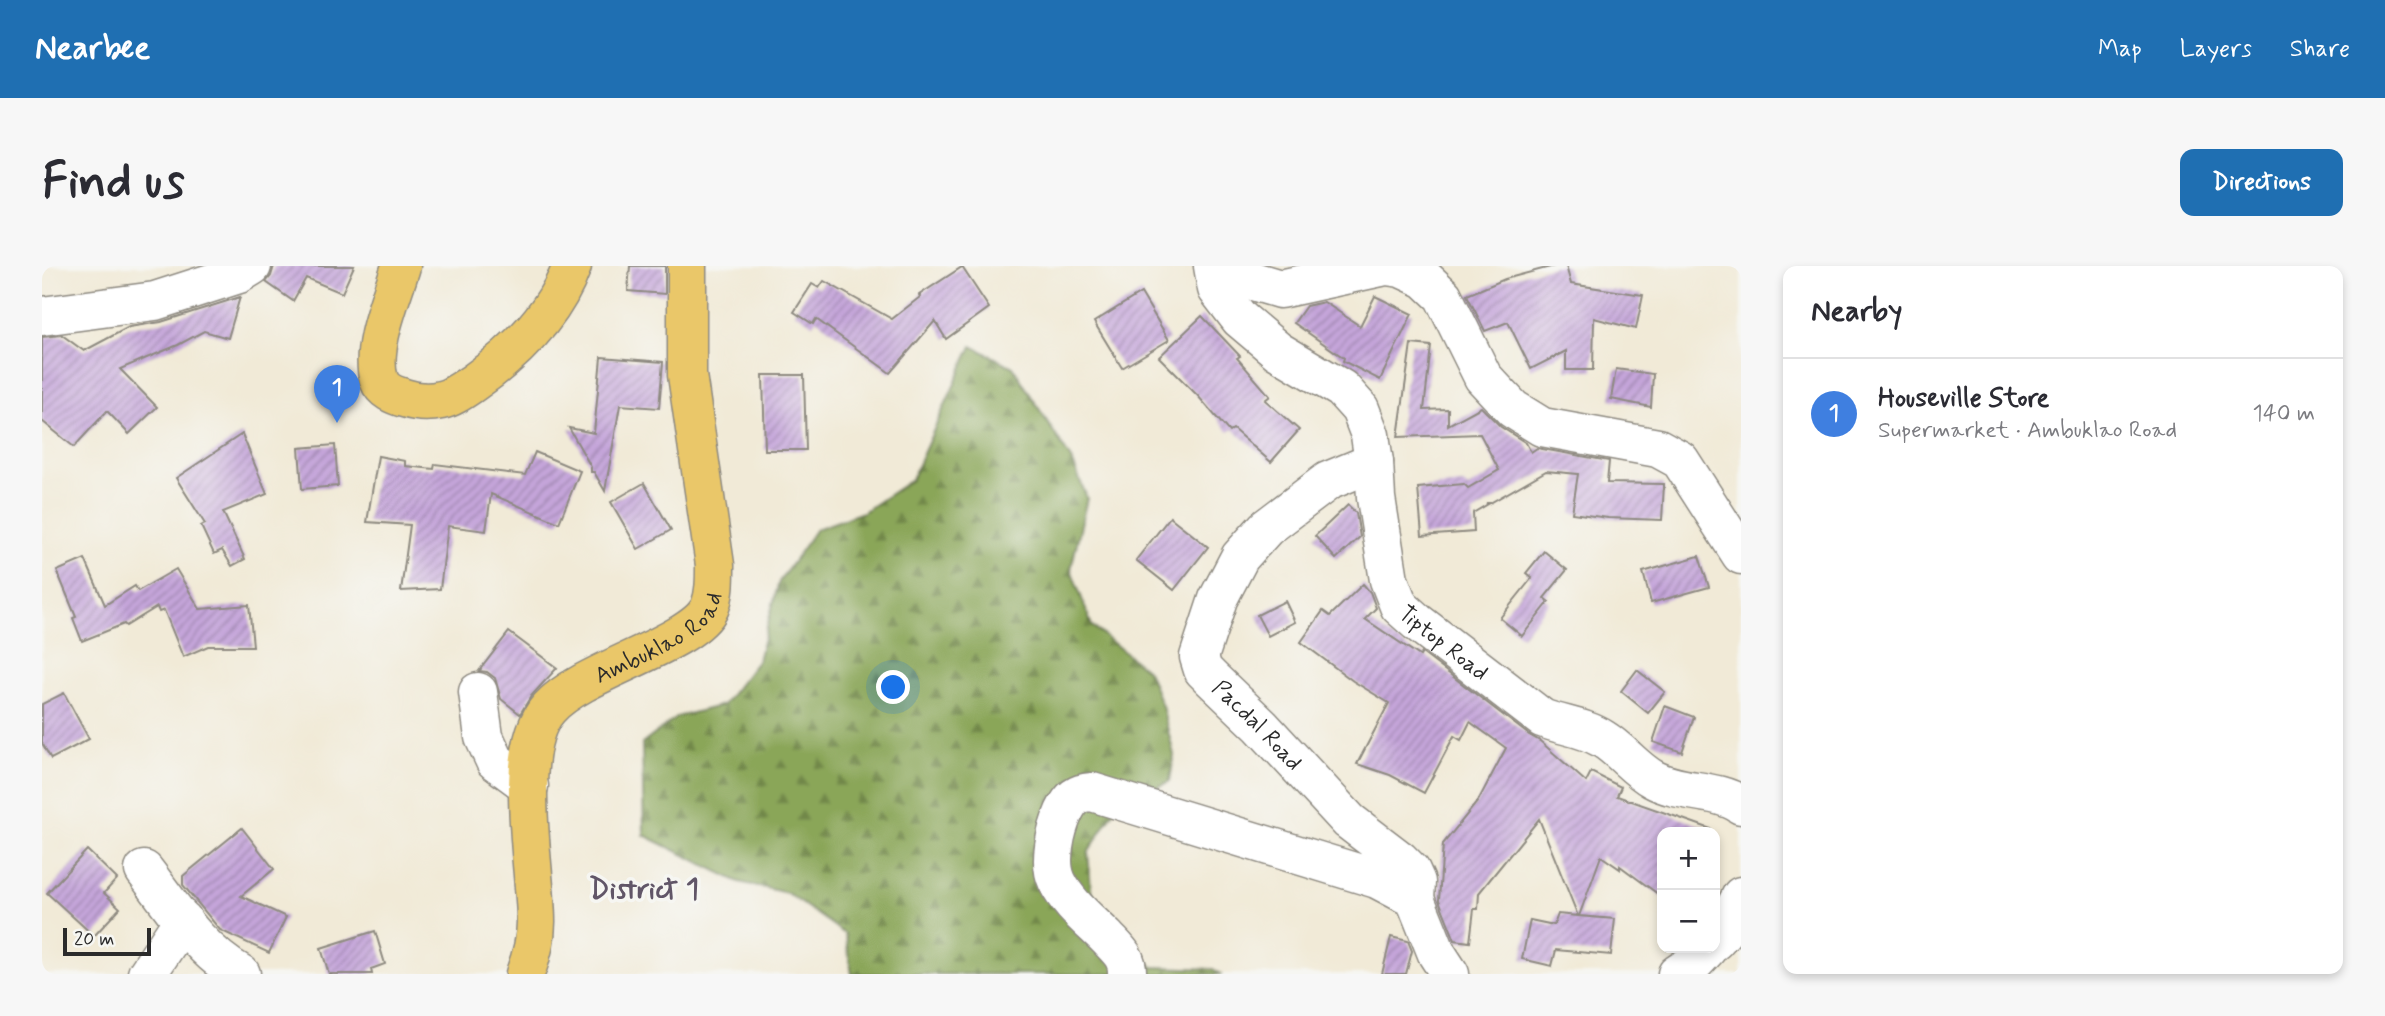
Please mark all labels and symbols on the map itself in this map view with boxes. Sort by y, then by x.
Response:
pin: 1 [314,365,360,423]
street label: Ambuklao Road [590,590,730,692]
street label: Tiptop Road [1391,599,1494,688]
your location [876,670,910,704]
street label: Pacdal Road [1205,674,1308,778]
district label: District 1 [589,870,699,909]
scale bar [63,925,150,957]

